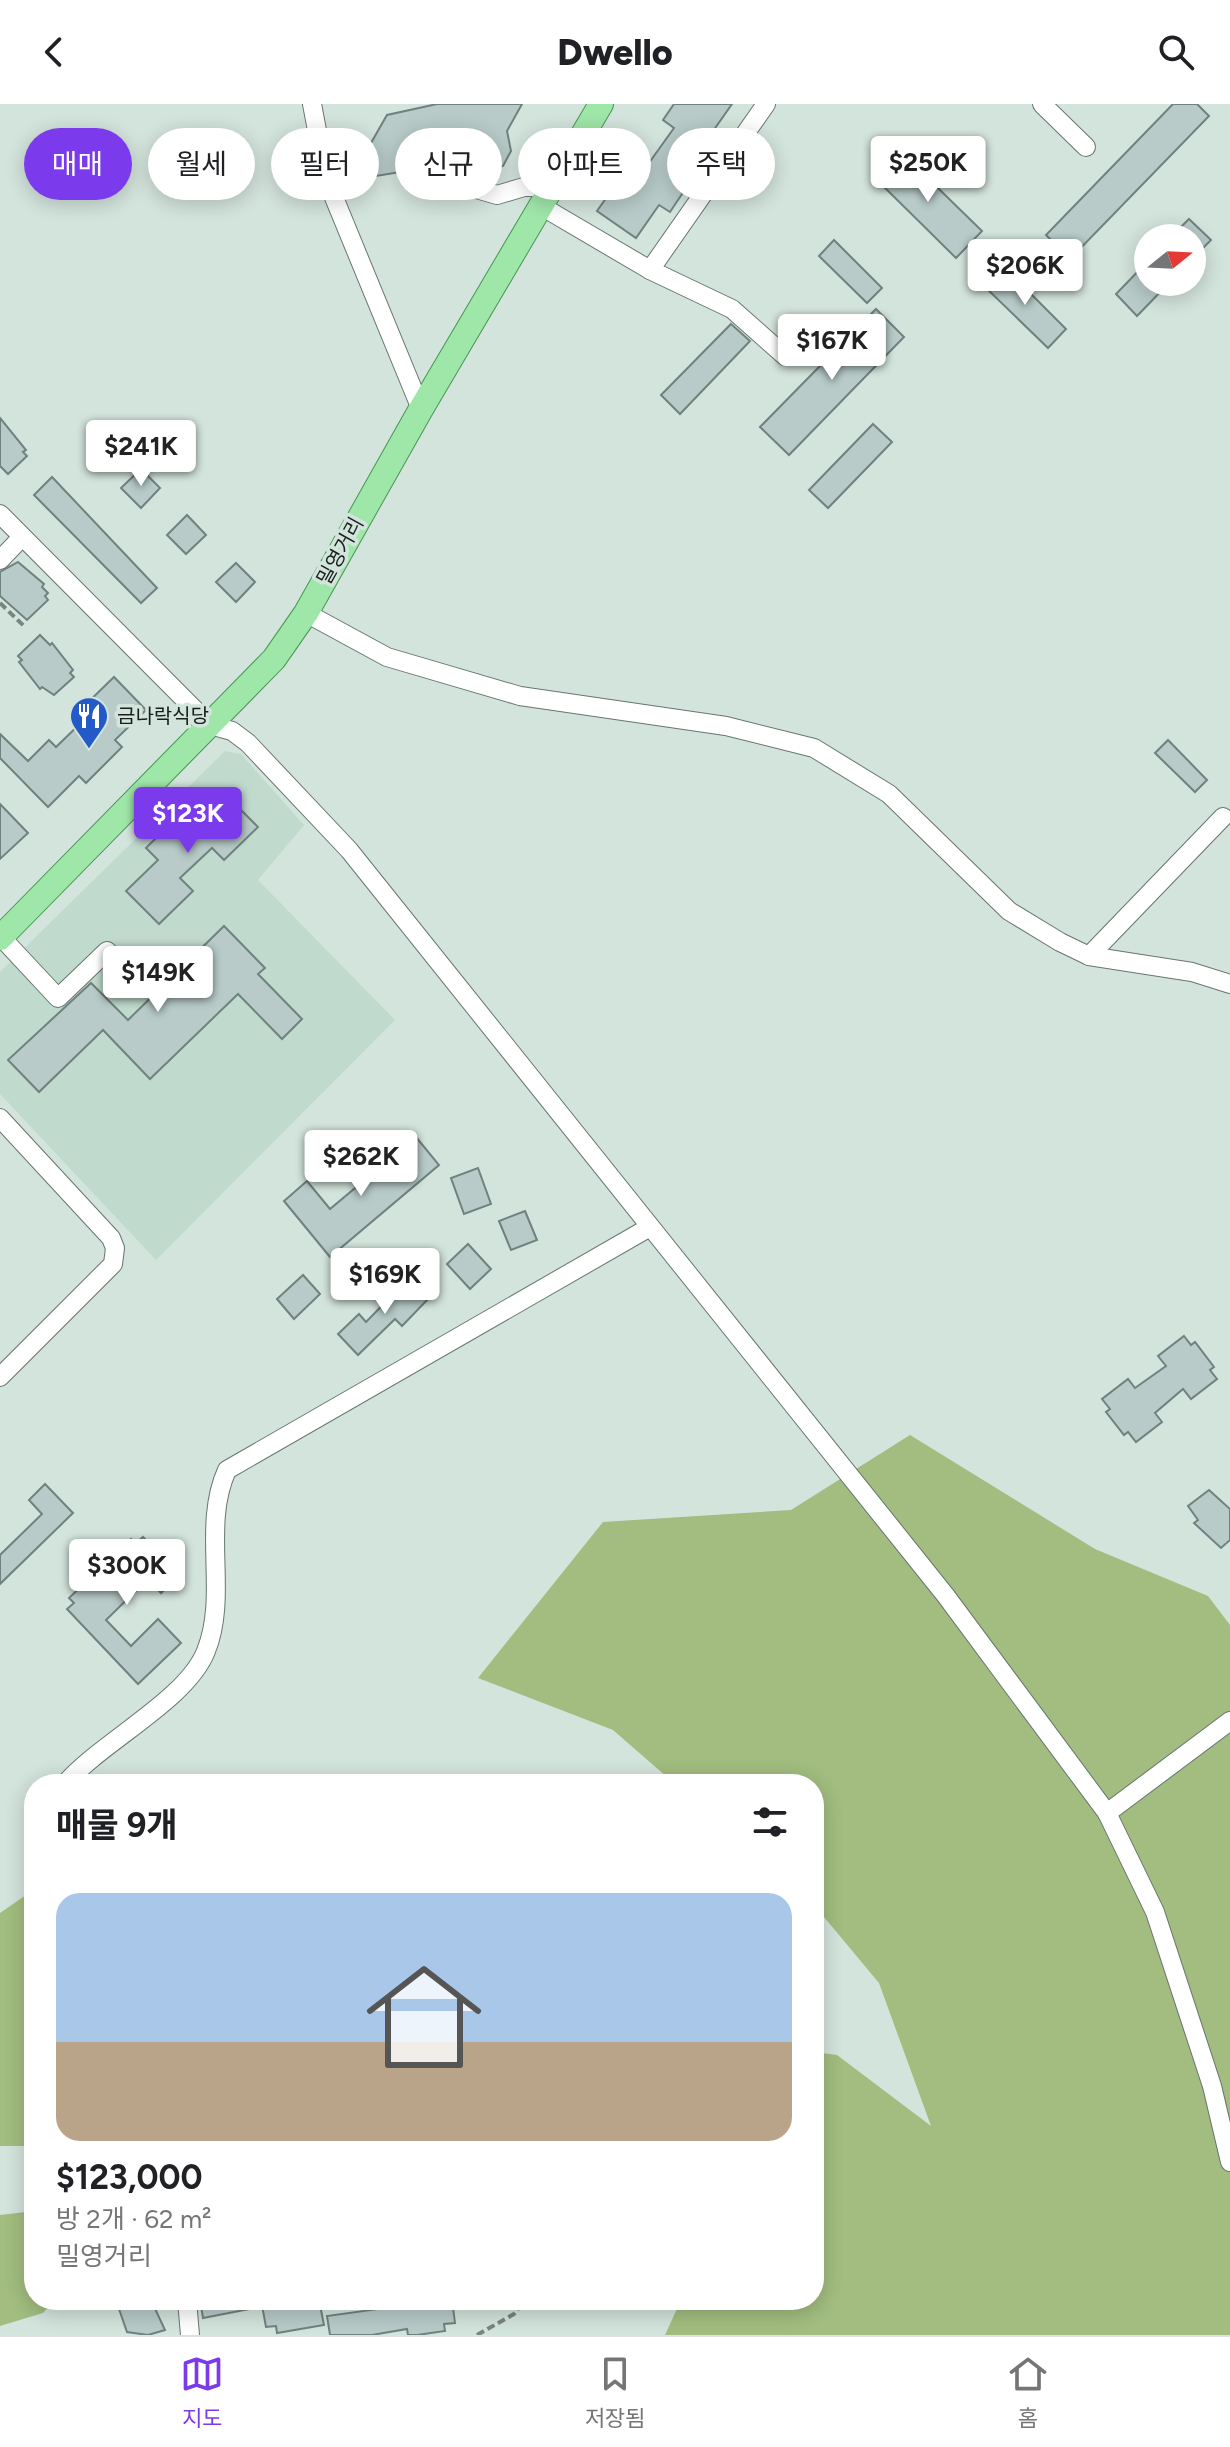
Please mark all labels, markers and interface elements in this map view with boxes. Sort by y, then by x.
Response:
icon: back [32,30,76,74]
icon: search [1154,30,1198,74]
text: Dwello [557,31,673,74]
chip: 매매 [24,128,132,200]
chip: 월세 [148,128,255,200]
chip: 필터 [271,128,379,200]
chip: 신규 [395,128,502,200]
chip: 아파트 [518,128,651,200]
chip: 주택 [667,128,775,200]
pin: $250K [872,136,984,204]
text: $250K [889,146,967,178]
north arrow [1134,224,1206,296]
map controls [1134,224,1206,296]
pin: $206K [969,239,1081,307]
text: $206K [986,249,1064,281]
pin: $167K [776,314,888,382]
text: $167K [796,324,868,356]
pin: $241K [85,420,197,488]
text: $241K [104,430,178,462]
street label: 밀영거리 [312,513,368,589]
restaurant icon: 금나락식당 [68,695,110,750]
place label: 금나락식당 [117,704,209,728]
pin: $123K [132,787,244,855]
text: $123K [152,797,224,829]
pin: $149K [102,946,214,1014]
text: $149K [121,956,195,988]
pin: $262K [305,1130,417,1198]
text: $262K [323,1140,399,1172]
pin: $169K [329,1248,441,1316]
text: $169K [349,1258,421,1290]
pin: $300K [71,1539,183,1607]
text: $300K [87,1549,167,1581]
icon: filters [748,1800,792,1844]
text: 매물 9개 [56,1805,178,1846]
icon: home [352,1945,496,2089]
text: $123,000 [56,2157,203,2198]
text: 방 2개 · 62 m² [56,2203,211,2235]
text: 밀영거리 [56,2240,152,2272]
tab: 지도 [180,2352,224,2432]
tab: 저장됨 [585,2352,645,2432]
tab: 홈 [1006,2352,1050,2432]

